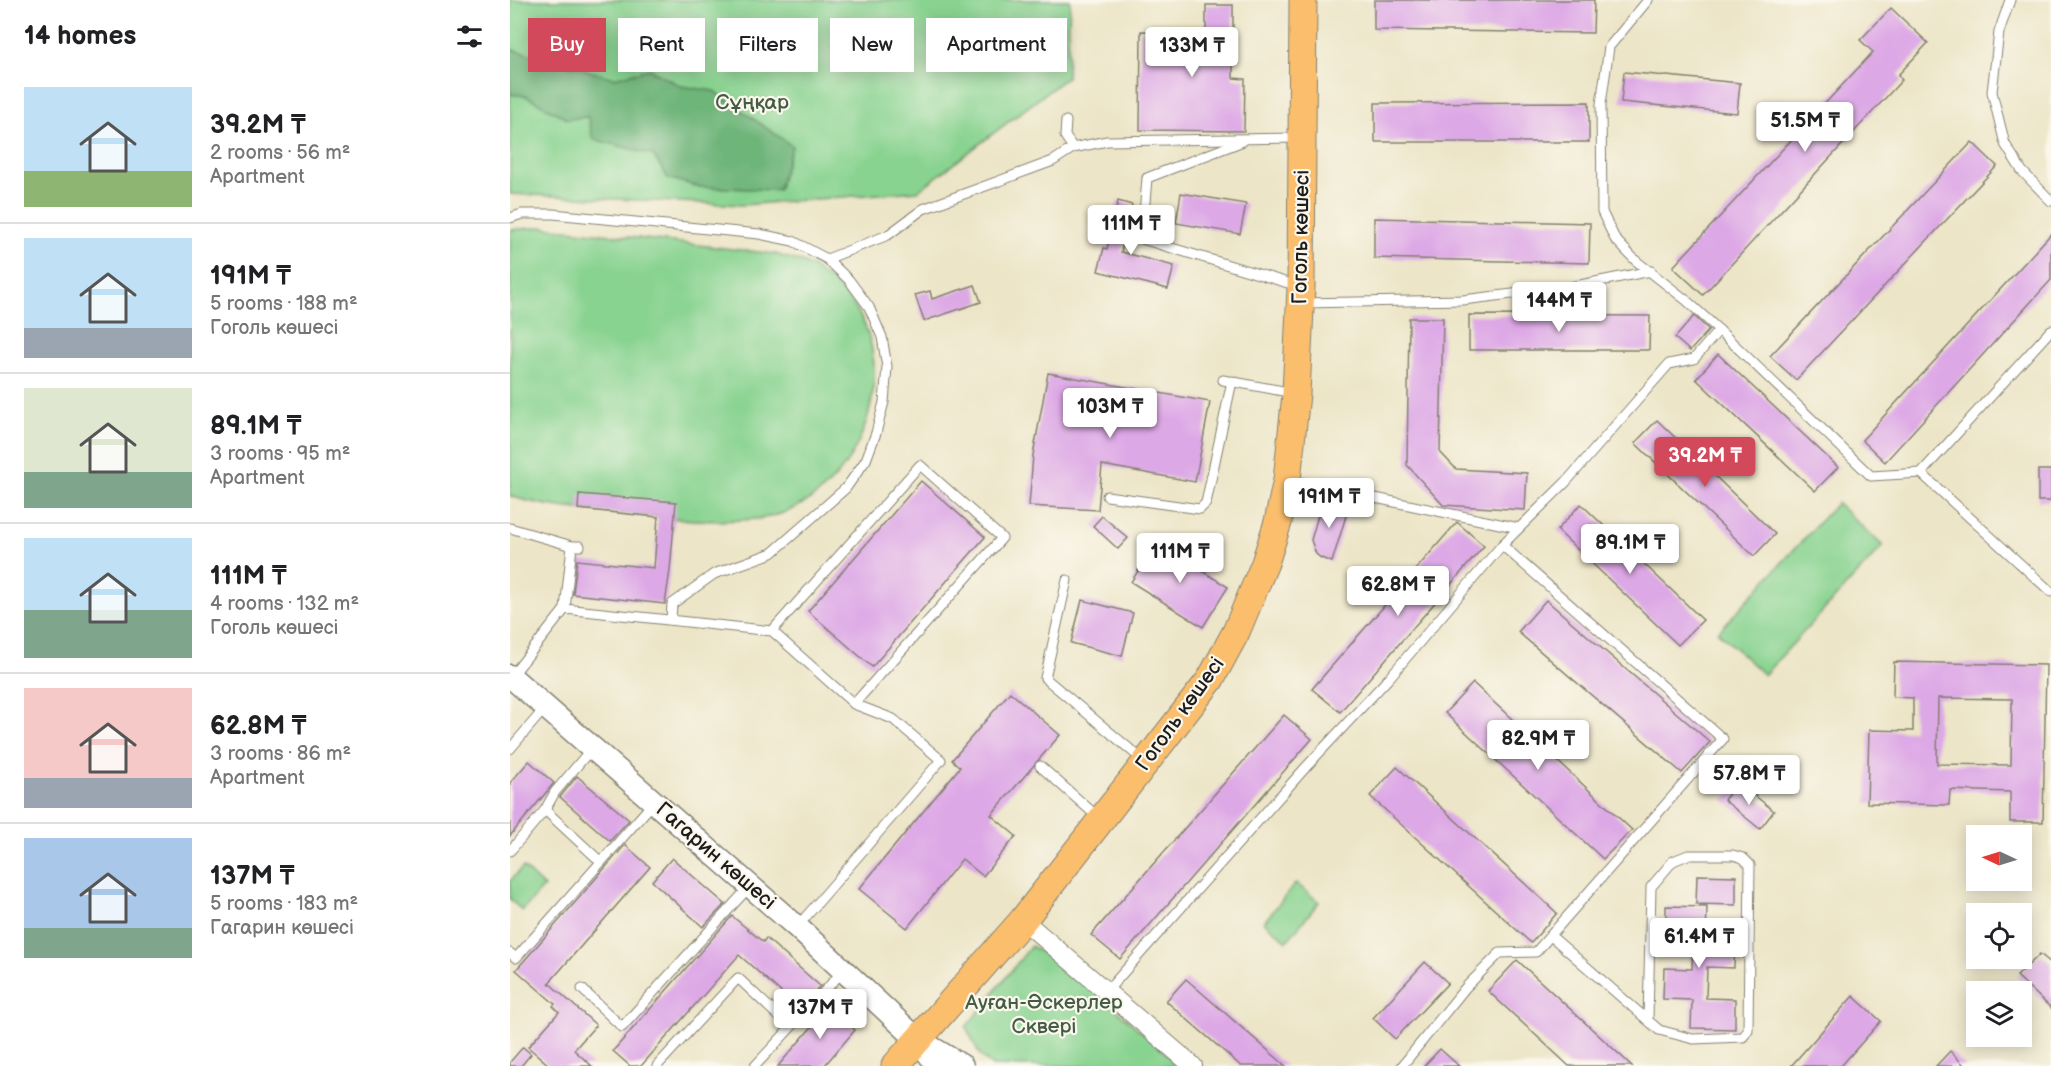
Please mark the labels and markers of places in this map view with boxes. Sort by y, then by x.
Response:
pin: 133M ₸ [1143,27,1241,78]
pin: 51.5M ₸ [1750,102,1860,153]
pin: 111M ₸ [1082,205,1180,256]
pin: 144M ₸ [1510,282,1608,333]
pin: 103M ₸ [1061,388,1159,439]
pin: 39.2M ₸ [1650,437,1760,488]
pin: 191M ₸ [1280,478,1378,529]
pin: 89.1M ₸ [1575,524,1685,575]
pin: 111M ₸ [1131,533,1229,584]
pin: 62.8M ₸ [1343,566,1453,617]
pin: 82.9M ₸ [1483,720,1593,771]
pin: 57.8M ₸ [1694,755,1804,806]
pin: 61.4M ₸ [1644,918,1754,969]
pin: 137M ₸ [771,989,869,1040]

